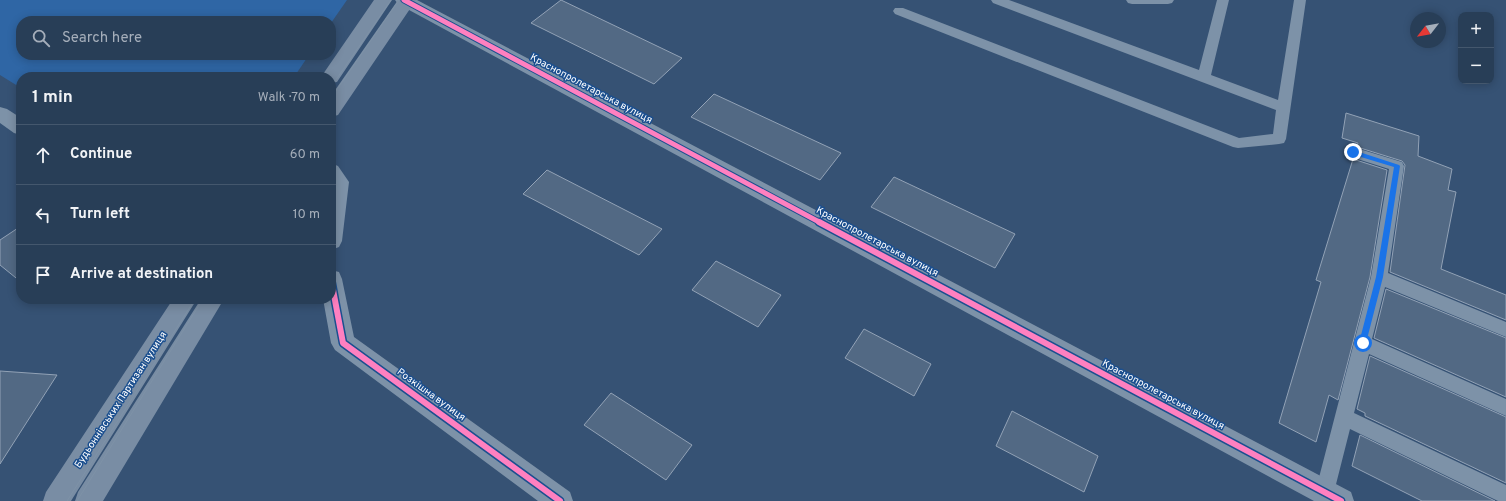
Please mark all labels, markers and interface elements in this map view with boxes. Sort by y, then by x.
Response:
north arrow [1410,12,1446,48]
map controls [1458,12,1494,84]
button: + [1458,12,1494,48]
search box [16,16,336,60]
icon: search [30,27,52,49]
text: Search here [62,29,142,48]
button: − [1458,48,1494,84]
street label: Краснопролетарська вулиця [528,51,654,127]
text: 1 min [32,87,73,109]
text: Walk · 70 m [258,90,320,106]
route end [1344,143,1362,161]
icon: ahead [32,144,54,166]
text: Continue [70,145,132,164]
text: 60 m [290,147,320,163]
icon: left [32,204,54,226]
street label: Краснопролетарська вулиця [814,204,940,280]
text: Turn left [70,205,130,224]
text: 10 m [293,207,320,223]
icon: arrive [32,264,54,286]
text: Arrive at destination [70,265,213,284]
street label: Будьоннівських Партизан вулиця [72,329,170,471]
route start [1354,334,1372,352]
street label: Краснопролетарська вулиця [1100,357,1226,433]
street label: Розкішна вулиця [394,366,468,424]

